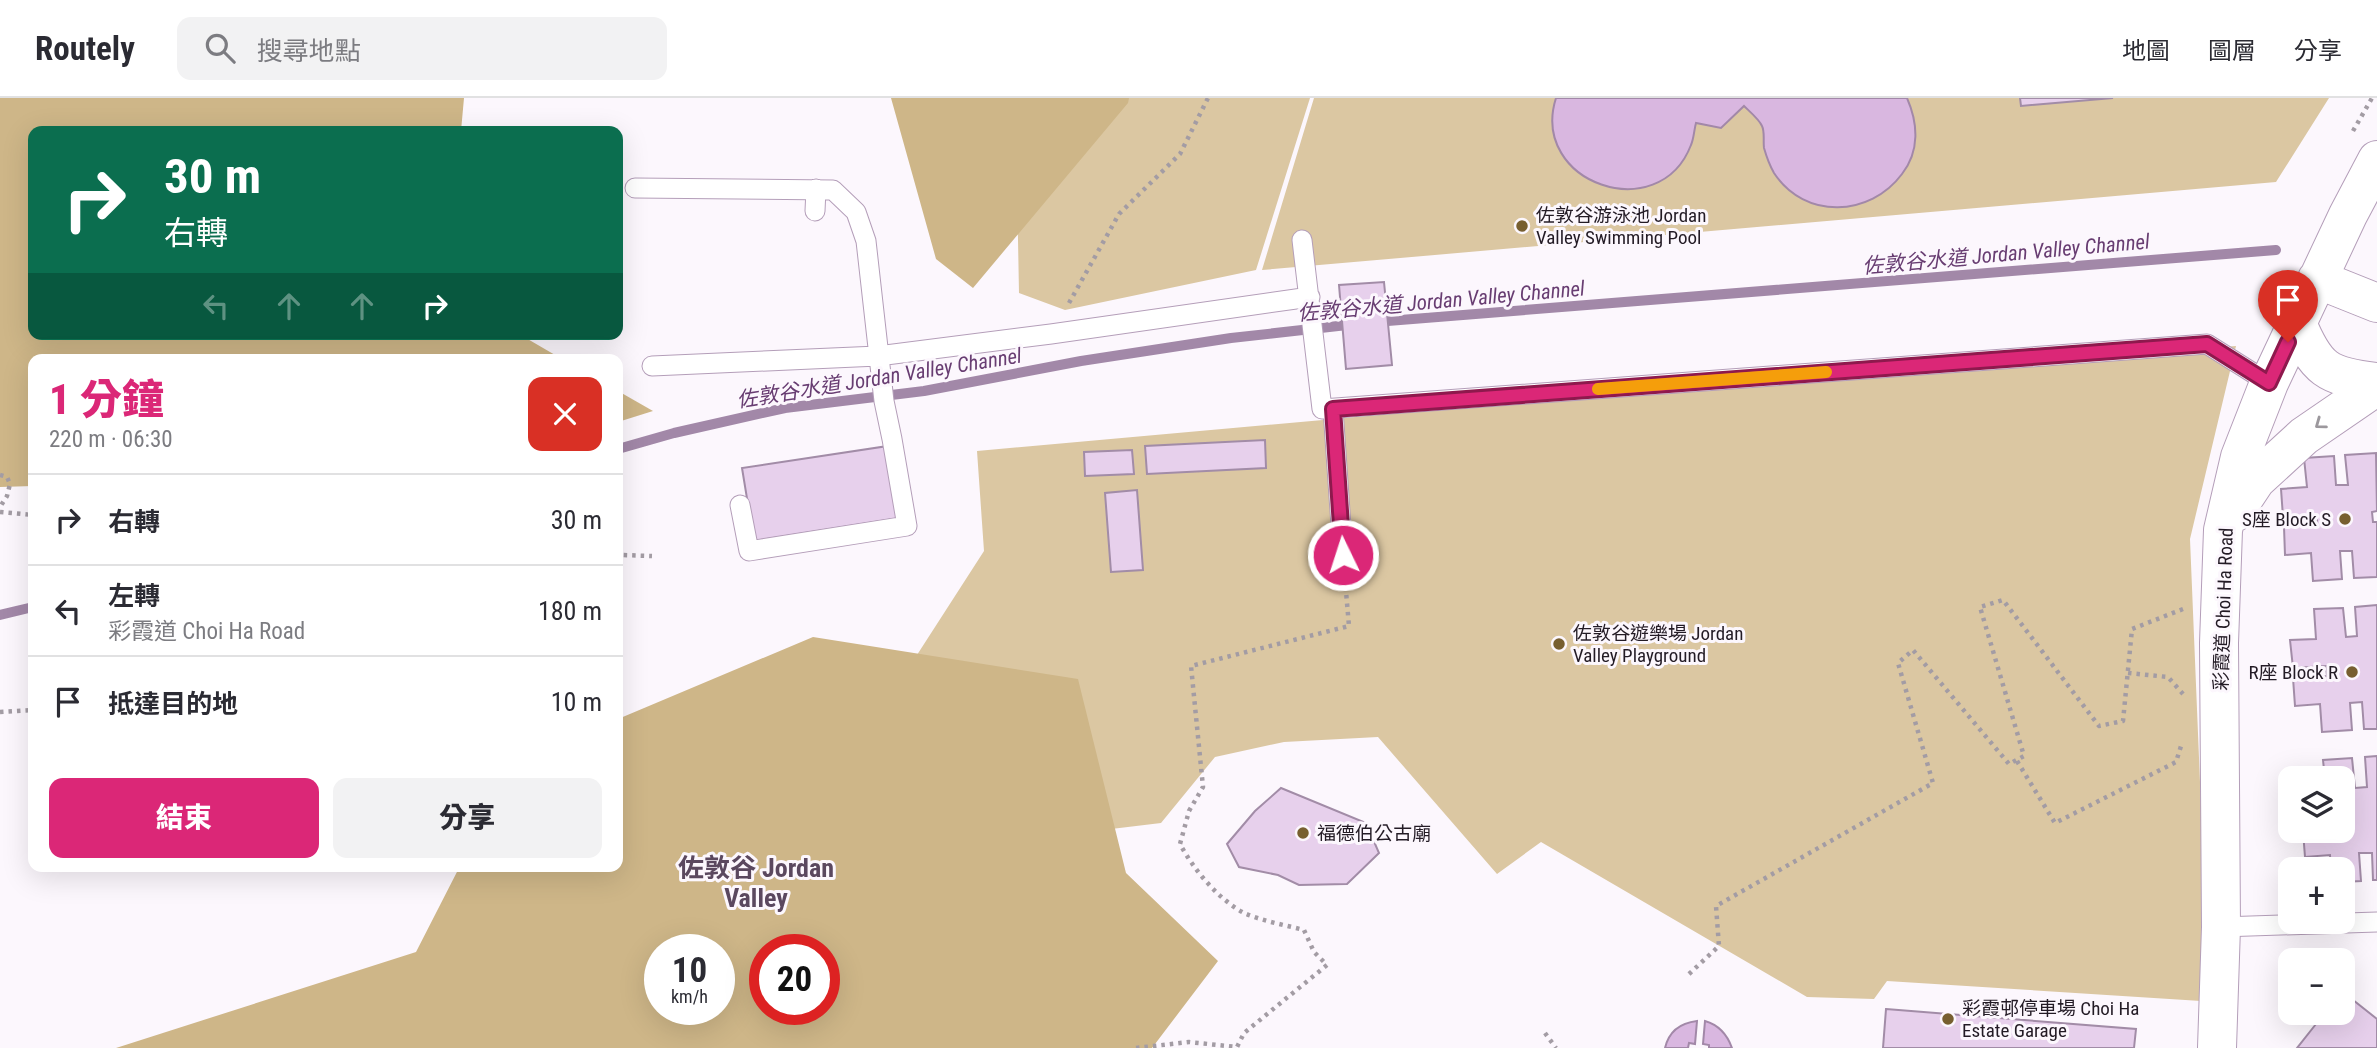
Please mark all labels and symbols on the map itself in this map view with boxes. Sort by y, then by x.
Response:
place label: 佐敦谷游泳池 Jordan Valley Swimming Pool [1536,204,1706,249]
marker: 佐敦谷游泳池 Jordan Valley Swimming Pool [1514,218,1530,234]
water label: 佐敦谷水道 Jordan Valley Channel [1861,229,2151,279]
pin [2258,270,2318,342]
water label: 佐敦谷水道 Jordan Valley Channel [1296,276,1586,326]
water label: 佐敦谷水道 Jordan Valley Channel [735,344,1024,412]
one-way arrow [2315,416,2328,428]
place label: S座 Block S [2242,508,2331,531]
marker: S座 Block S [2337,511,2353,527]
position arrow [1306,518,1380,592]
street label: 彩霞道 Choi Ha Road [2209,527,2238,691]
place label: 佐敦谷遊樂場 Jordan Valley Playground [1573,622,1743,667]
marker: 佐敦谷遊樂場 Jordan Valley Playground [1551,636,1567,652]
place label: R座 Block R [2249,661,2338,684]
marker: R座 Block R [2344,664,2360,680]
place label: 福德伯公古廟 [1317,822,1431,845]
marker: 福德伯公古廟 [1295,825,1311,841]
district label: 佐敦谷 Jordan Valley [678,853,834,913]
speed limit sign: 20 [749,934,840,1025]
place label: 彩霞邨停車場 Choi Ha Estate Garage [1962,997,2139,1042]
marker: 彩霞邨停車場 Choi Ha Estate Garage [1940,1011,1956,1027]

